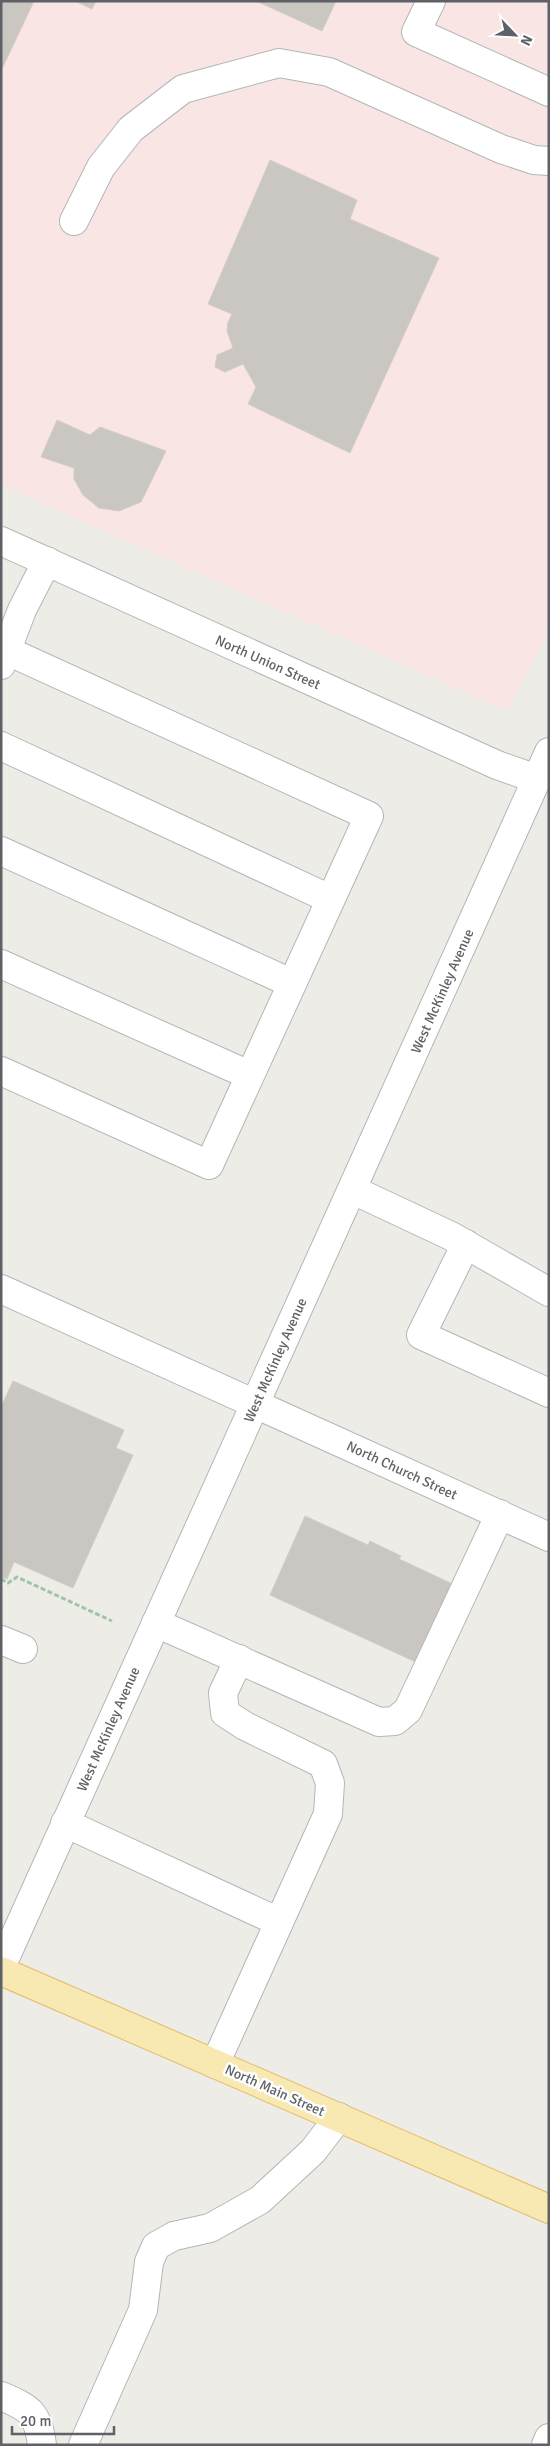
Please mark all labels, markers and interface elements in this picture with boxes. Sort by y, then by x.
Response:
north arrow [490,10,540,60]
text: N [517,32,536,48]
street label: North Union Street [213,632,323,693]
street label: West McKinley Avenue [407,926,478,1056]
street label: West McKinley Avenue [240,1295,311,1425]
street label: North Church Street [344,1437,460,1504]
street label: West McKinley Avenue [73,1664,144,1794]
street label: North Main Street [222,2061,327,2120]
scale bar [12,2404,115,2436]
text: 20 m [20,2412,51,2430]

